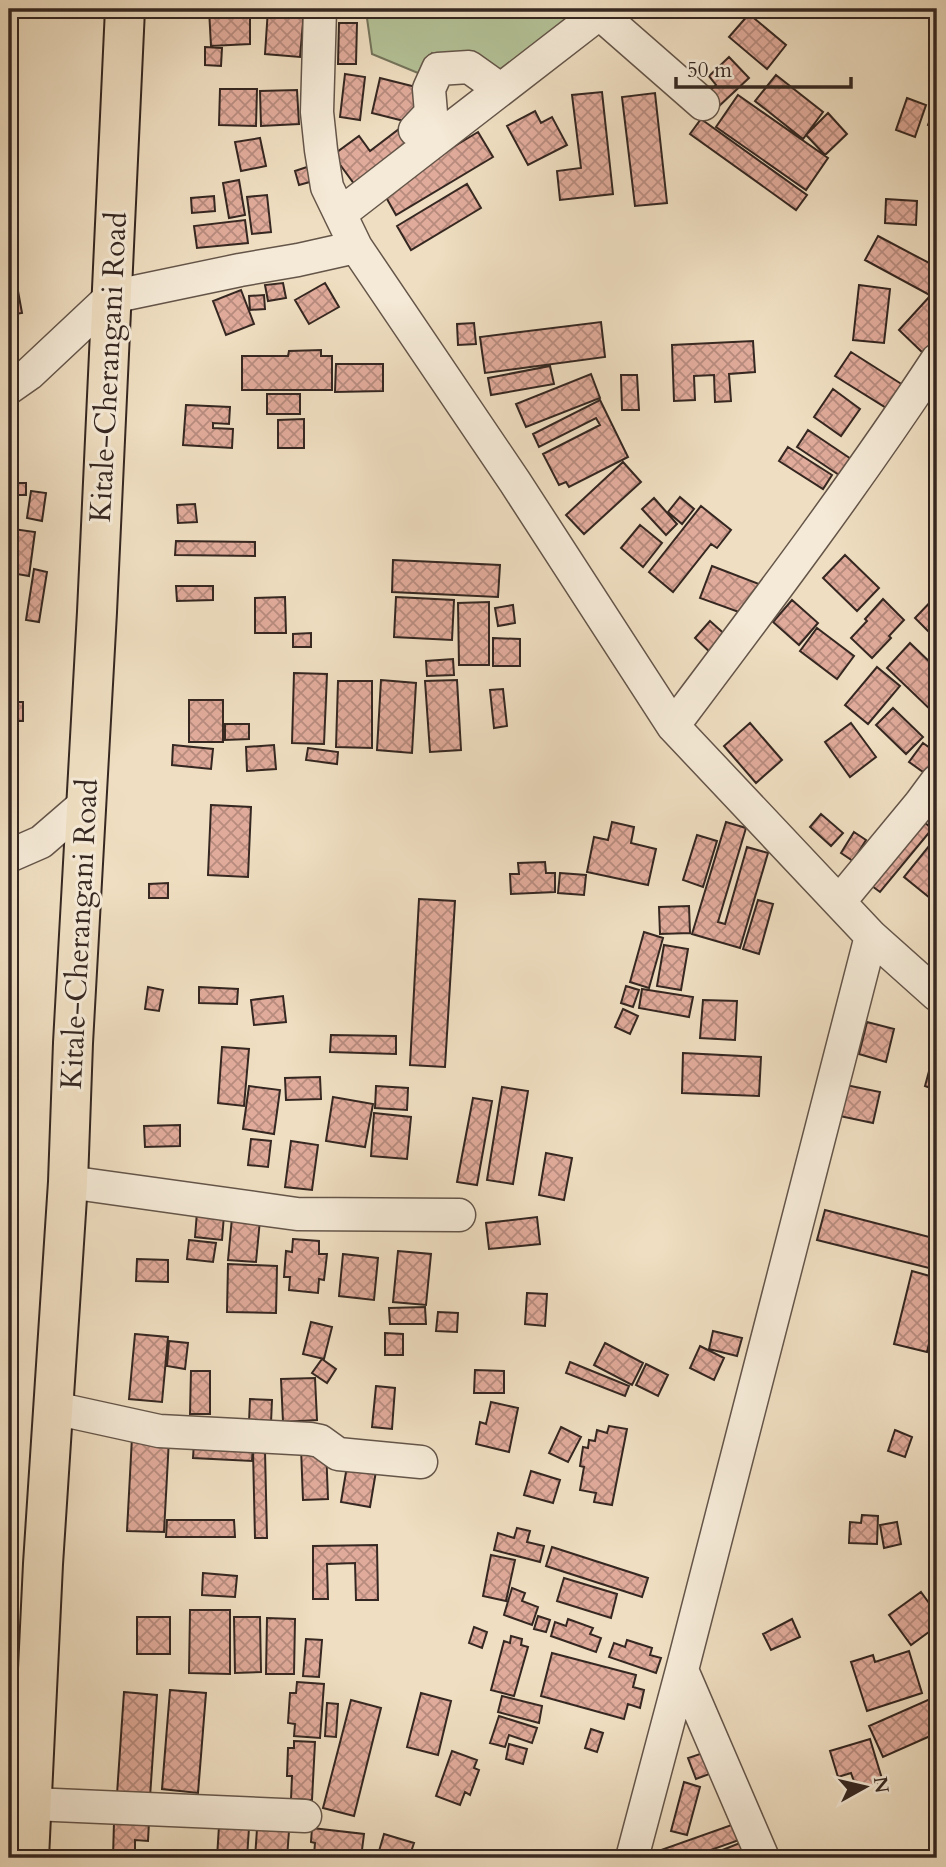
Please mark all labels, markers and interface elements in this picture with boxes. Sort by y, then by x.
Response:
scale bar [676,46,852,90]
text: 50 m [687,56,732,85]
street label: Kitale-Cherangani Road [80,211,137,523]
street label: Kitale-Cherangani Road [51,778,108,1090]
north arrow [830,1752,900,1822]
text: N [867,1775,895,1795]

